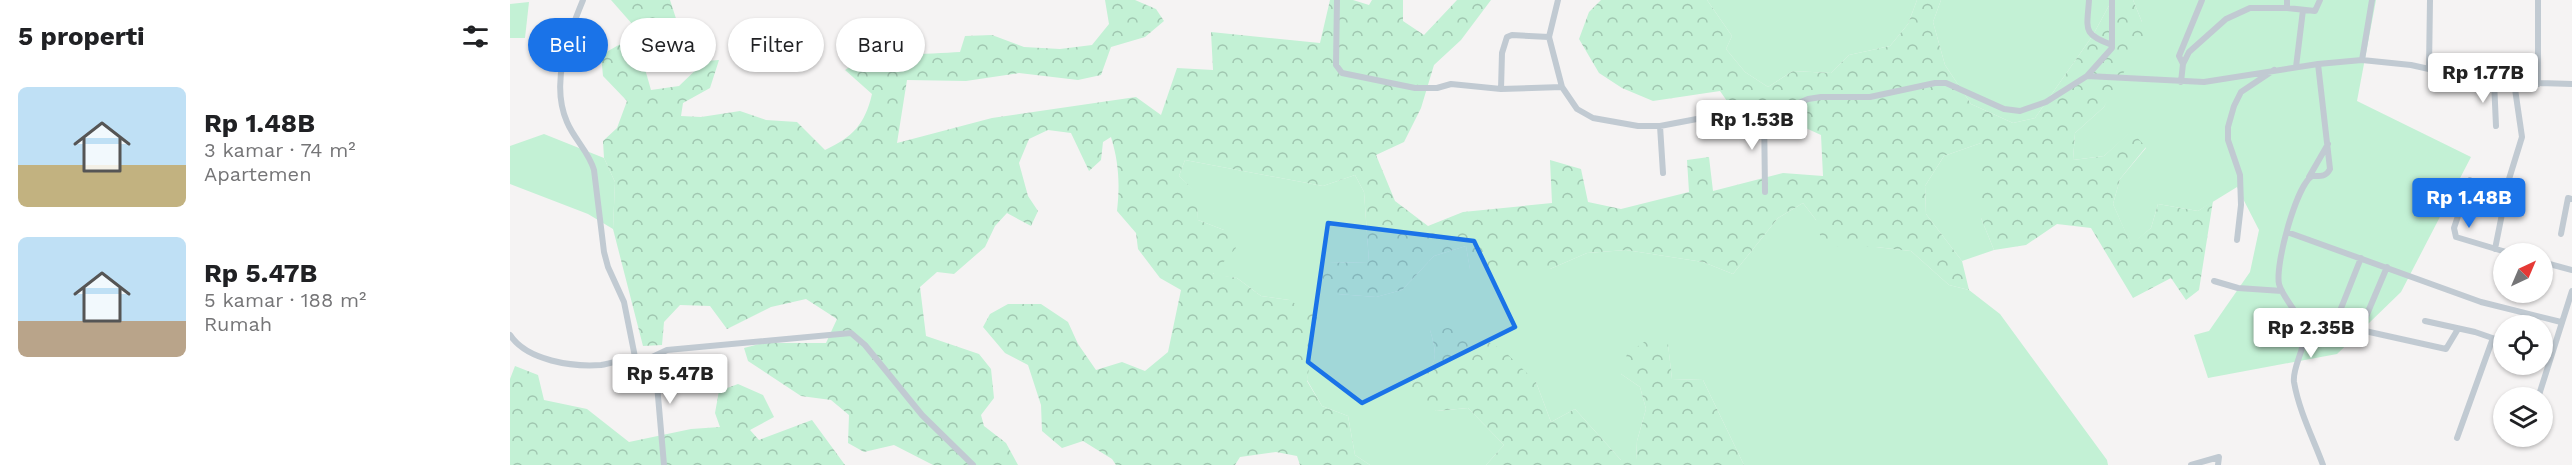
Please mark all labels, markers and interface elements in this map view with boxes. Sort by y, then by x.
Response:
chip: Beli [528,18,608,72]
chip: Sewa [620,18,716,72]
chip: Filter [728,18,824,72]
chip: Baru [836,18,925,72]
icon: filters [459,20,492,53]
text: 5 properti [18,21,145,51]
pin: Rp 1.77B [2421,53,2545,104]
text: Rp 1.77B [2442,60,2524,84]
pin: Rp 1.53B [1690,100,1814,151]
text: Rp 1.53B [1710,107,1794,131]
text: Rp 1.48B [204,108,315,138]
icon: home [66,111,138,183]
text: 3 kamar · 74 m² [204,138,356,162]
text: Apartemen [204,162,312,186]
pin: Rp 1.48B [2407,178,2531,229]
text: Rp 1.48B [2426,185,2512,209]
north arrow [2493,243,2553,303]
map controls [2493,243,2553,447]
text: Rp 5.47B [204,258,317,288]
icon: home [66,261,138,333]
text: 5 kamar · 188 m² [204,288,366,312]
pin: Rp 2.35B [2249,308,2373,359]
text: Rumah [204,312,272,336]
text: Rp 2.35B [2268,315,2354,339]
button: locate [2493,315,2553,375]
pin: Rp 5.47B [608,354,732,405]
text: Rp 5.47B [626,361,714,385]
button: layers [2493,387,2553,447]

